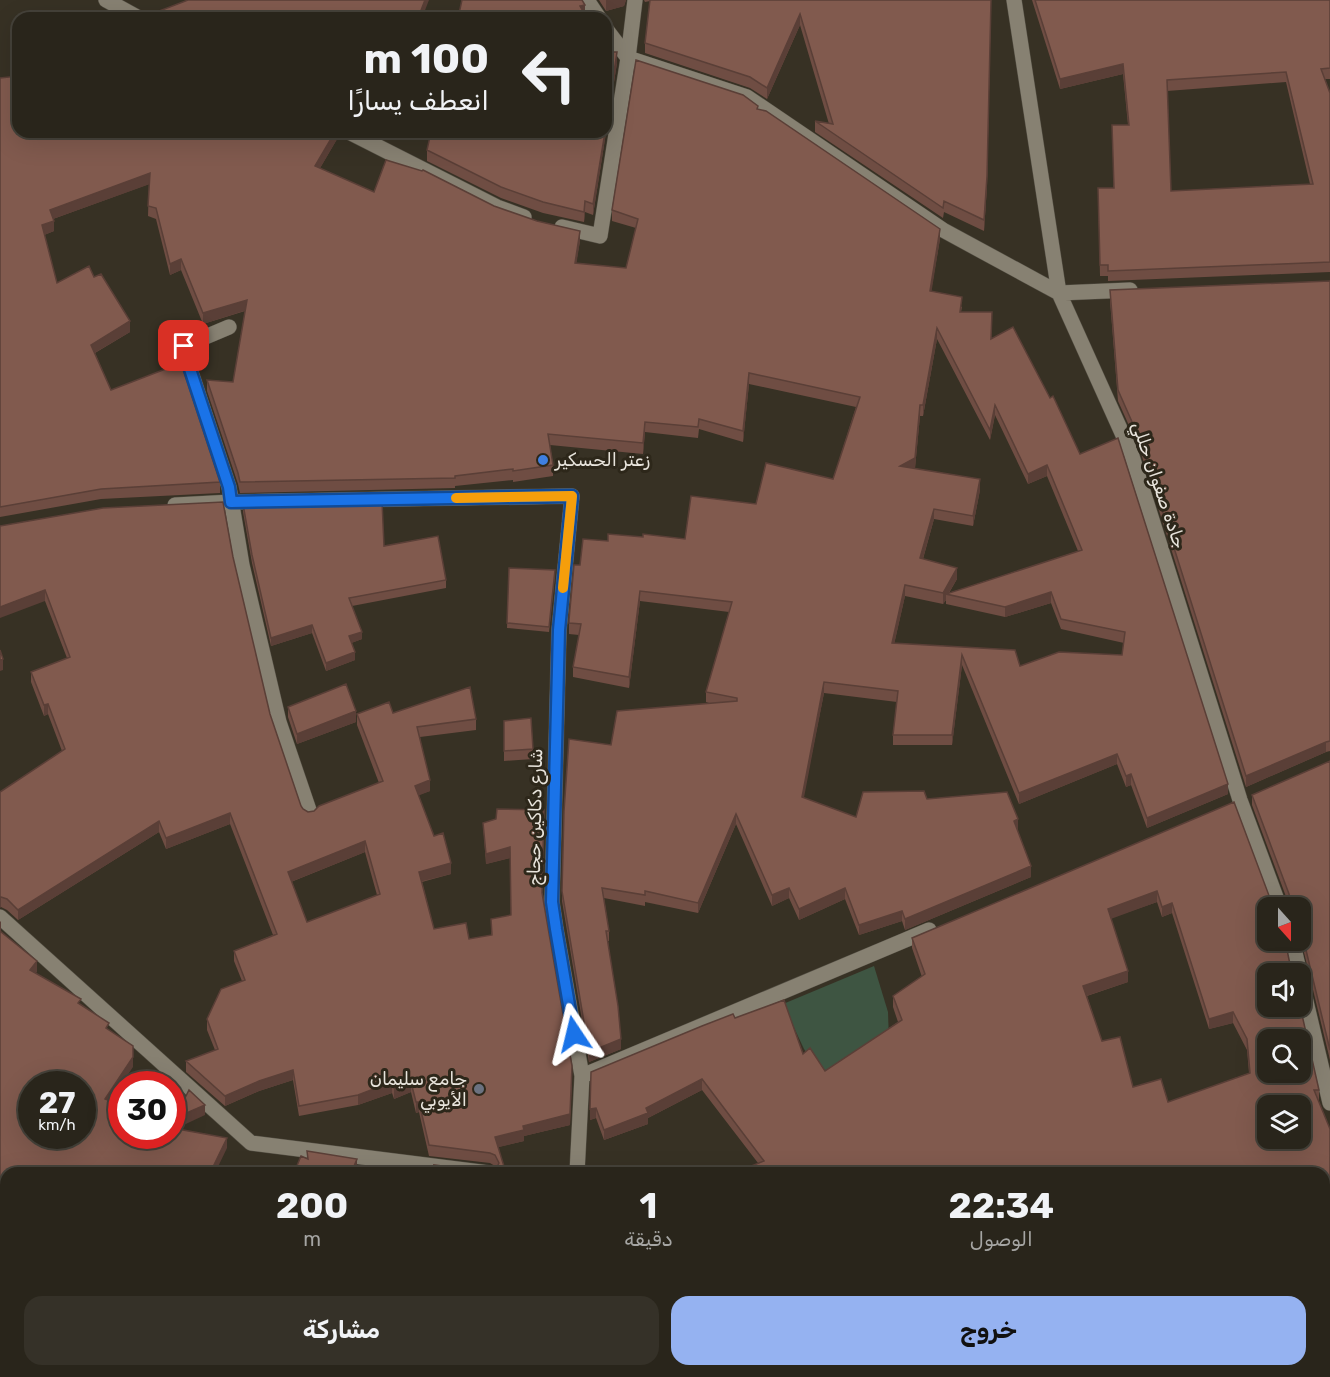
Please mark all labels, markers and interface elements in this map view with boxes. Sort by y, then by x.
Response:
text: 100 m [364,34,489,84]
icon: left [510,36,588,114]
text: انعطف يسارًا [347,85,489,117]
pin [158,320,209,371]
icon: arrive [167,329,200,362]
street label: جادة صفوان حللي [1125,419,1191,552]
place label: زعتر الحسكير [554,449,650,471]
marker: زعتر الحسكير [536,453,550,467]
street label: شارع دكاكين حجاج [523,748,548,886]
north arrow [1257,897,1311,951]
map controls [1257,897,1311,1149]
button: sound [1257,963,1311,1017]
position arrow [542,1002,606,1066]
button: search [1257,1029,1311,1083]
place label: جامع سليمان الأيوبي [370,1068,467,1113]
speed limit sign: 30 [108,1071,186,1149]
marker: جامع سليمان الأيوبي [472,1082,486,1096]
text: 27 [39,1085,75,1121]
button: layers [1257,1095,1311,1149]
text: km/h [38,1116,76,1134]
text: 200 [276,1184,348,1227]
text: 1 [639,1184,657,1227]
text: 22:34 [948,1184,1054,1227]
text: m [303,1227,321,1251]
text: دقيقة [624,1227,673,1251]
text: الوصول [970,1227,1033,1251]
button: مشاركة [24,1296,659,1365]
button: خروج [671,1296,1306,1365]

